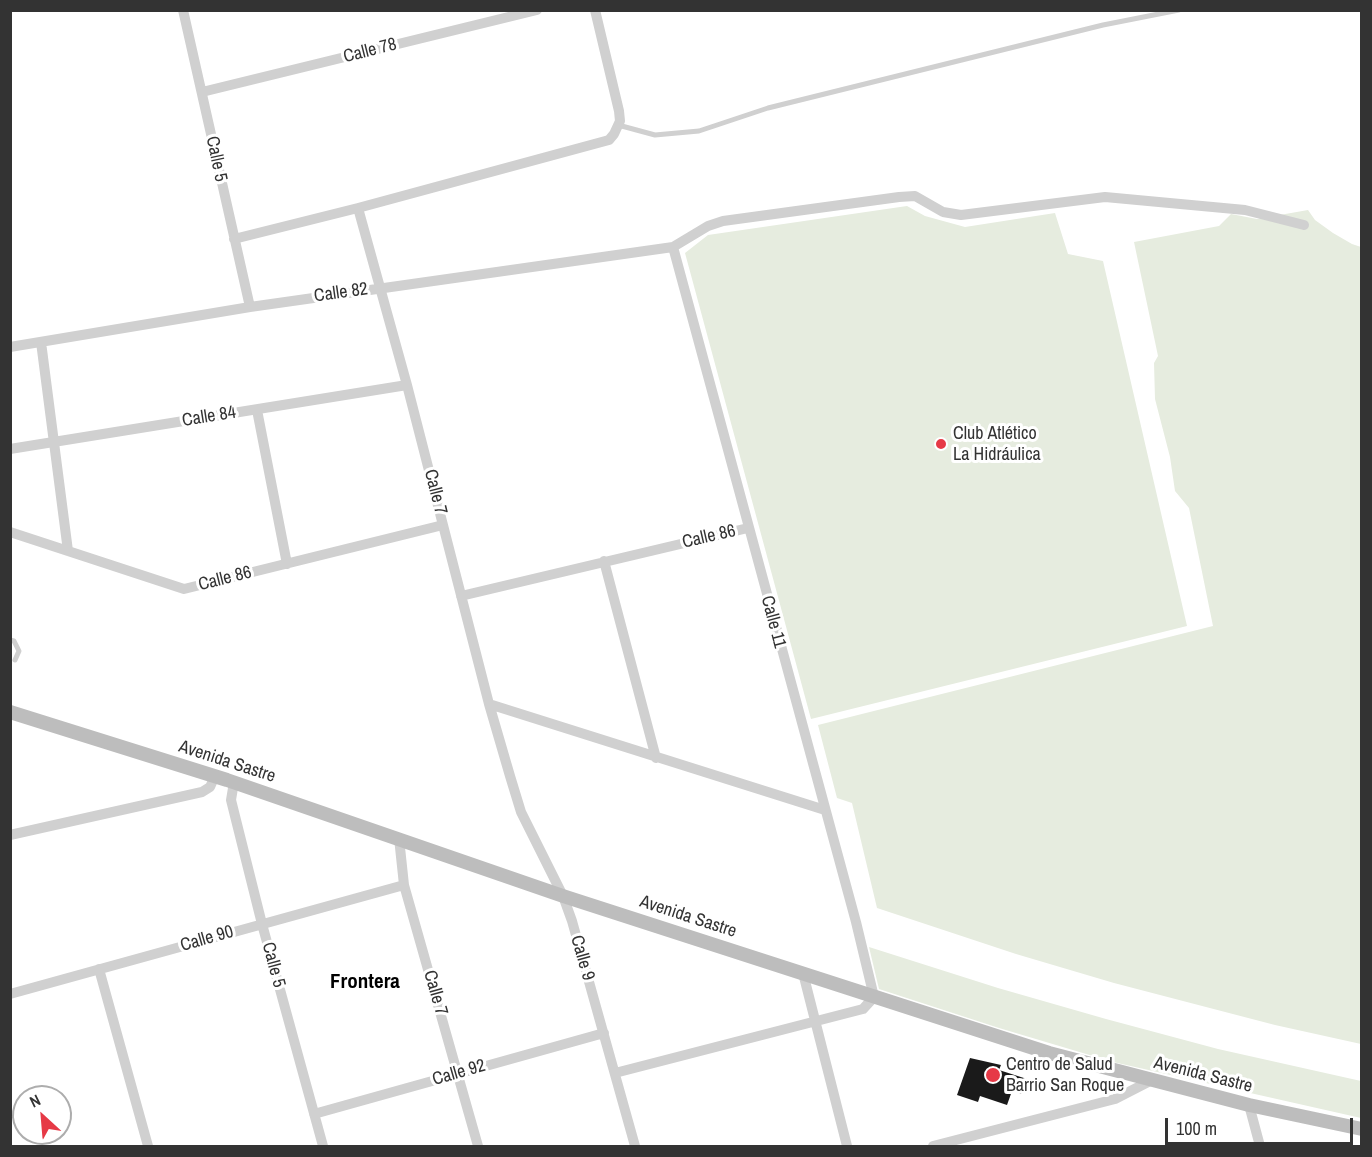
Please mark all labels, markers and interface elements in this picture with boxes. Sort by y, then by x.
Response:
street label: Calle 78 [341,34,399,68]
street label: Calle 5 [201,134,231,184]
street label: Calle 82 [313,279,369,307]
street label: Calle 84 [181,402,237,432]
place label: Club Atlético La Hidráulica [953,423,1041,466]
marker: Club Atlético La Hidráulica [934,437,948,451]
street label: Calle 7 [419,467,451,517]
street label: Calle 86 [680,520,738,554]
street label: Calle 86 [196,562,254,596]
street label: Calle 11 [756,594,790,650]
street label: Avenida Sastre [176,736,278,788]
street label: Avenida Sastre [637,891,739,943]
street label: Calle 90 [178,921,236,957]
street label: Calle 9 [565,933,599,983]
street label: Calle 5 [257,940,289,990]
street label: Calle 7 [418,968,452,1018]
district label: Frontera [330,969,400,995]
street label: Avenida Sastre [1152,1052,1254,1098]
place label: Centro de Salud Barrio San Roque [1006,1054,1124,1096]
street label: Calle 92 [430,1055,488,1091]
marker: Centro de Salud Barrio San Roque [984,1066,1002,1084]
north arrow [12,1085,72,1145]
text: N [26,1089,44,1113]
scale bar [1168,1106,1356,1144]
text: 100 m [1176,1116,1217,1141]

